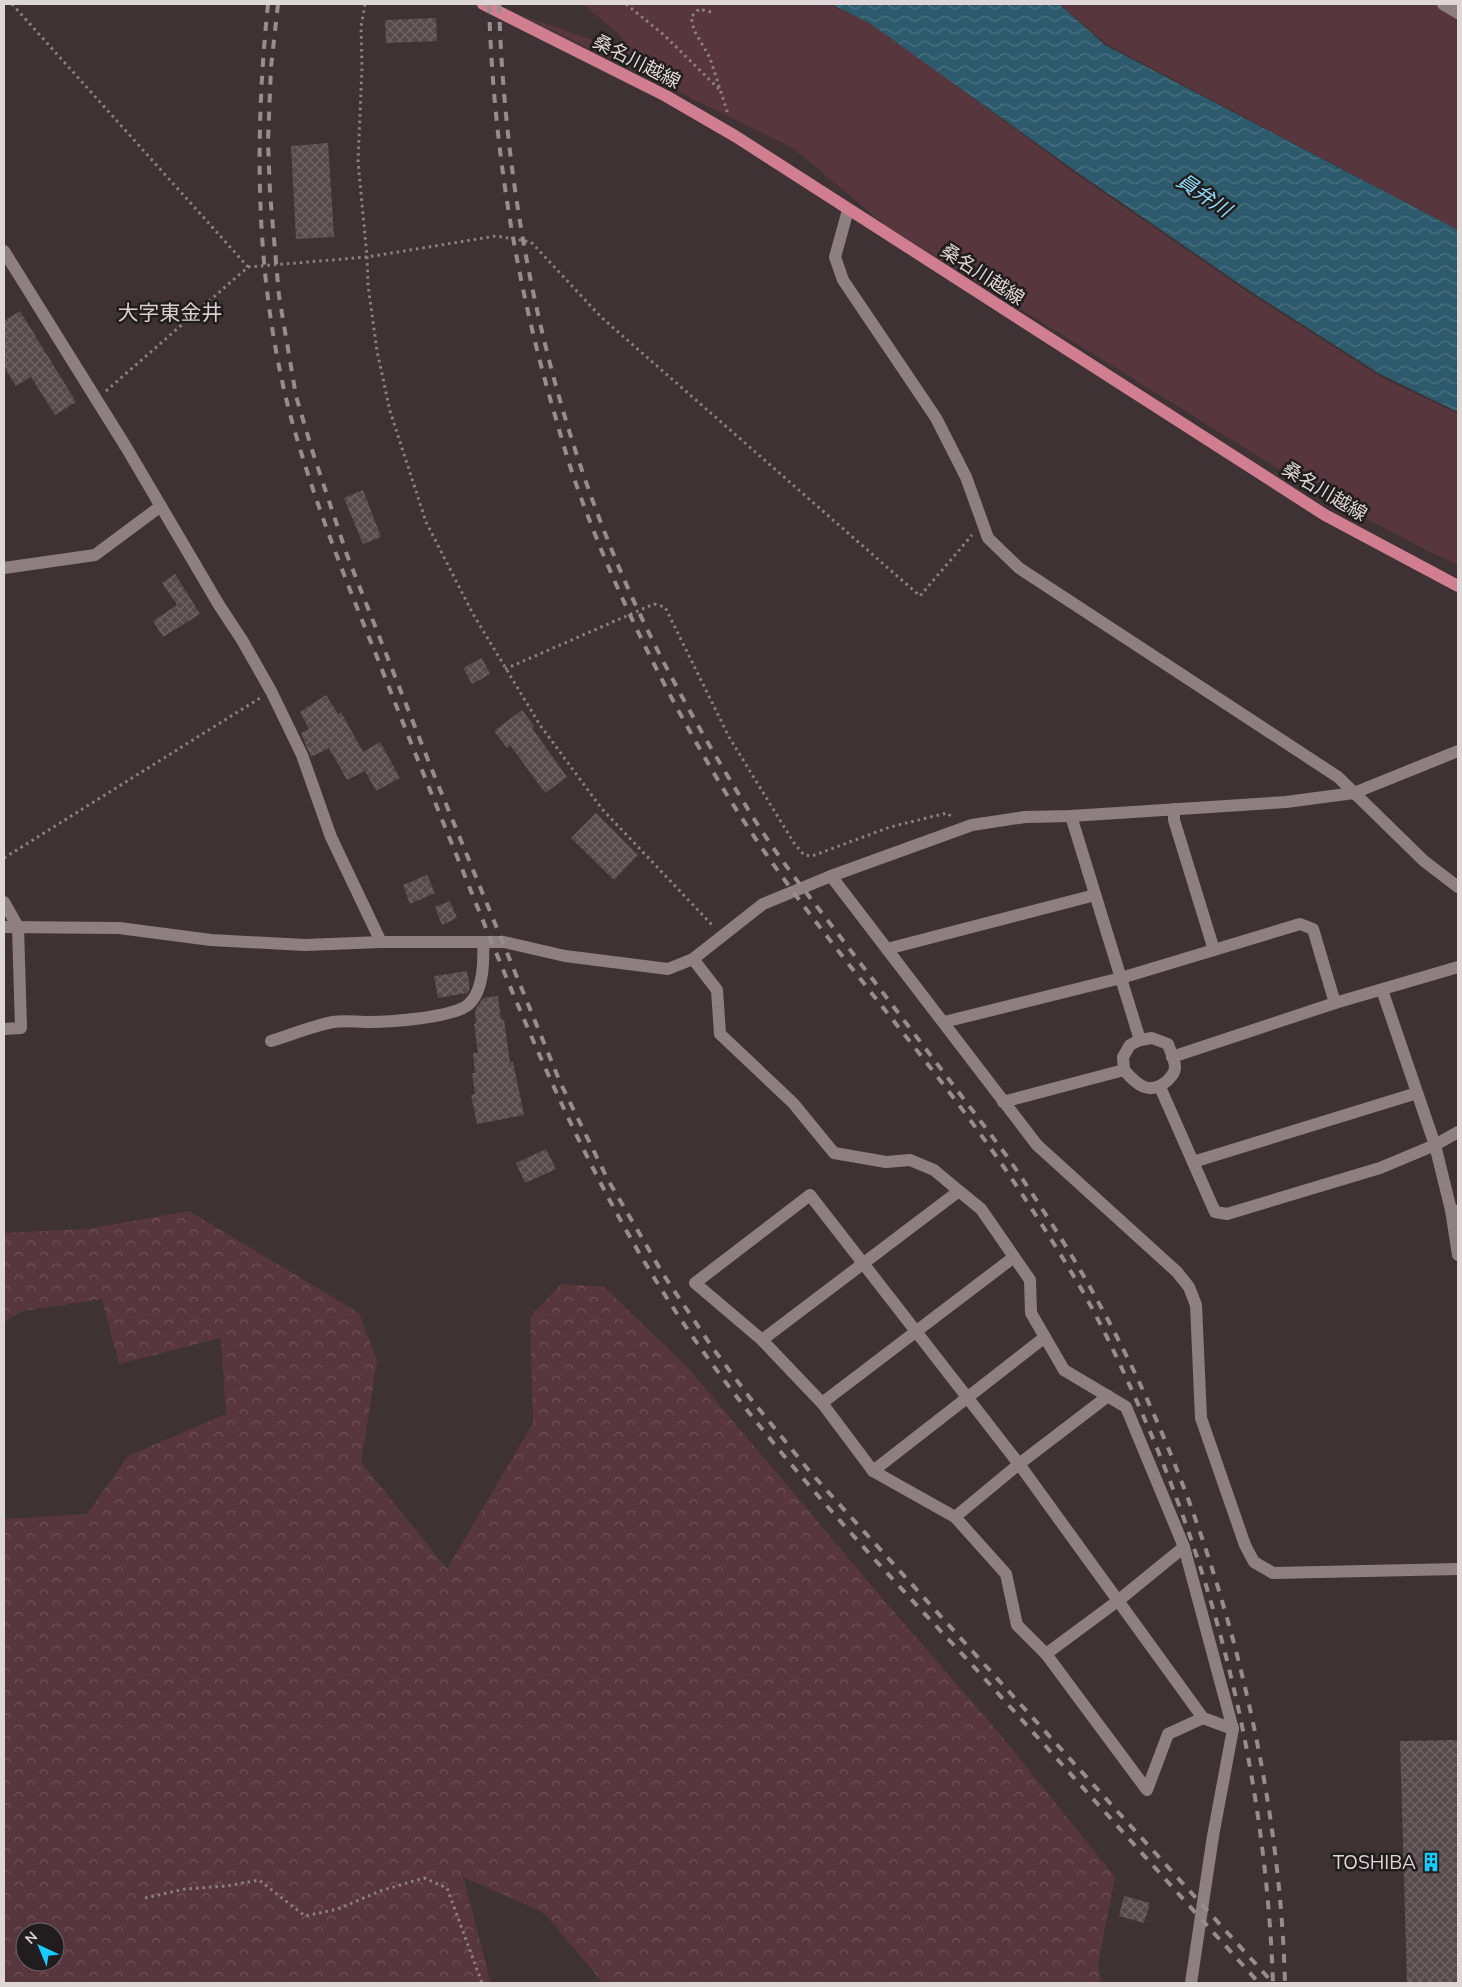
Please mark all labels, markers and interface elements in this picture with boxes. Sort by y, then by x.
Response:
street label: 桑名川越線 [589,29,685,93]
water label: 員弁川 [1172,167,1238,223]
street label: 桑名川越線 [937,238,1029,310]
district label: 大字東金井 [118,299,223,325]
street label: 桑名川越線 [1278,456,1372,526]
place label: TOSHIBA [1333,1850,1416,1874]
building icon: TOSHIBA [1420,1851,1442,1873]
north arrow [15,1922,65,1972]
text: N [21,1928,41,1948]

